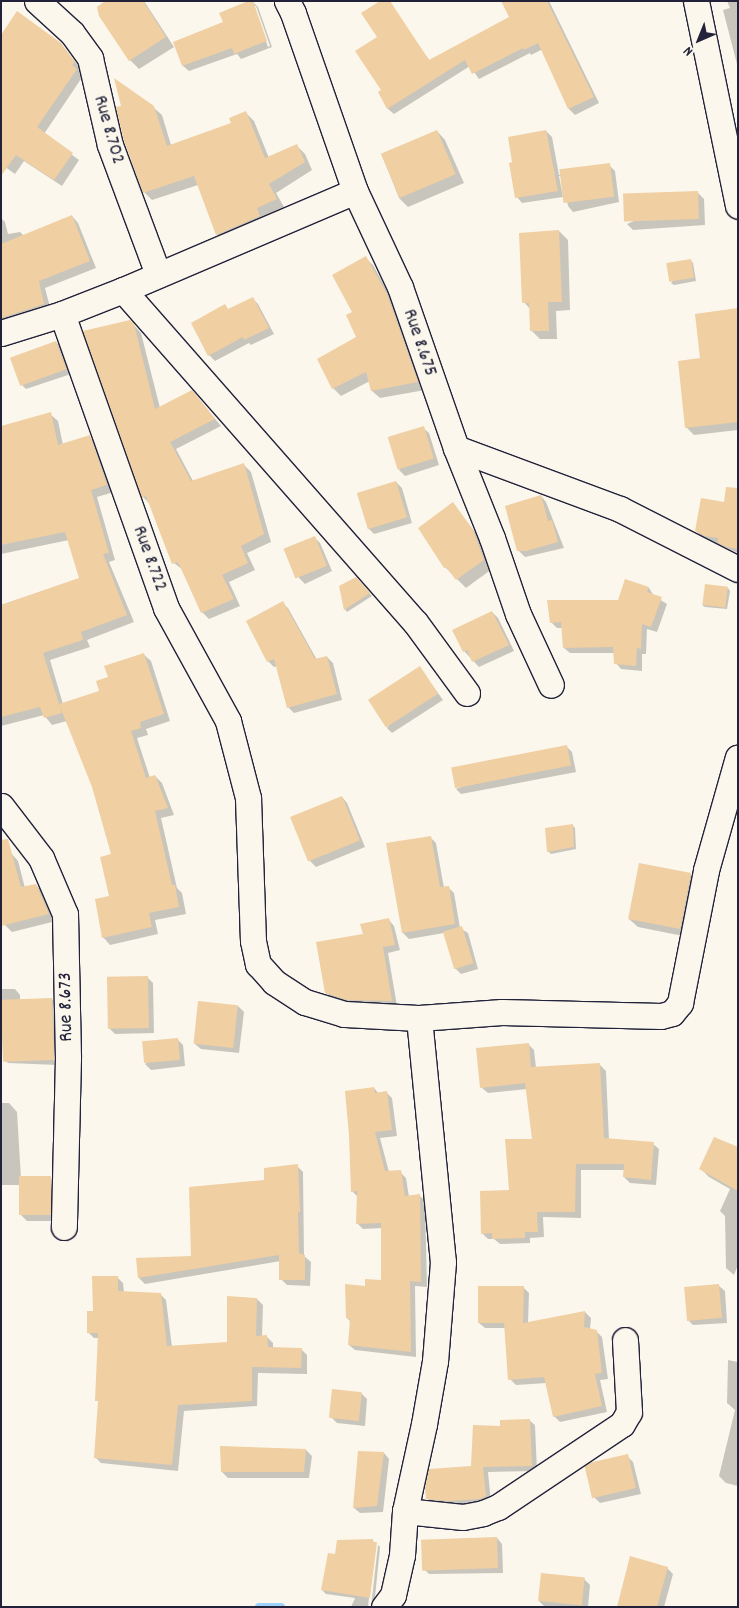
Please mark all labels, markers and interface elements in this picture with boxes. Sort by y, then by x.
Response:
north arrow [674,15,724,65]
text: N [679,41,698,60]
street label: Rue 8.702 [87,93,129,167]
street label: Rue 8.675 [396,306,442,380]
street label: Rue 8.722 [126,523,172,595]
street label: Rue 8.673 [54,972,80,1042]

